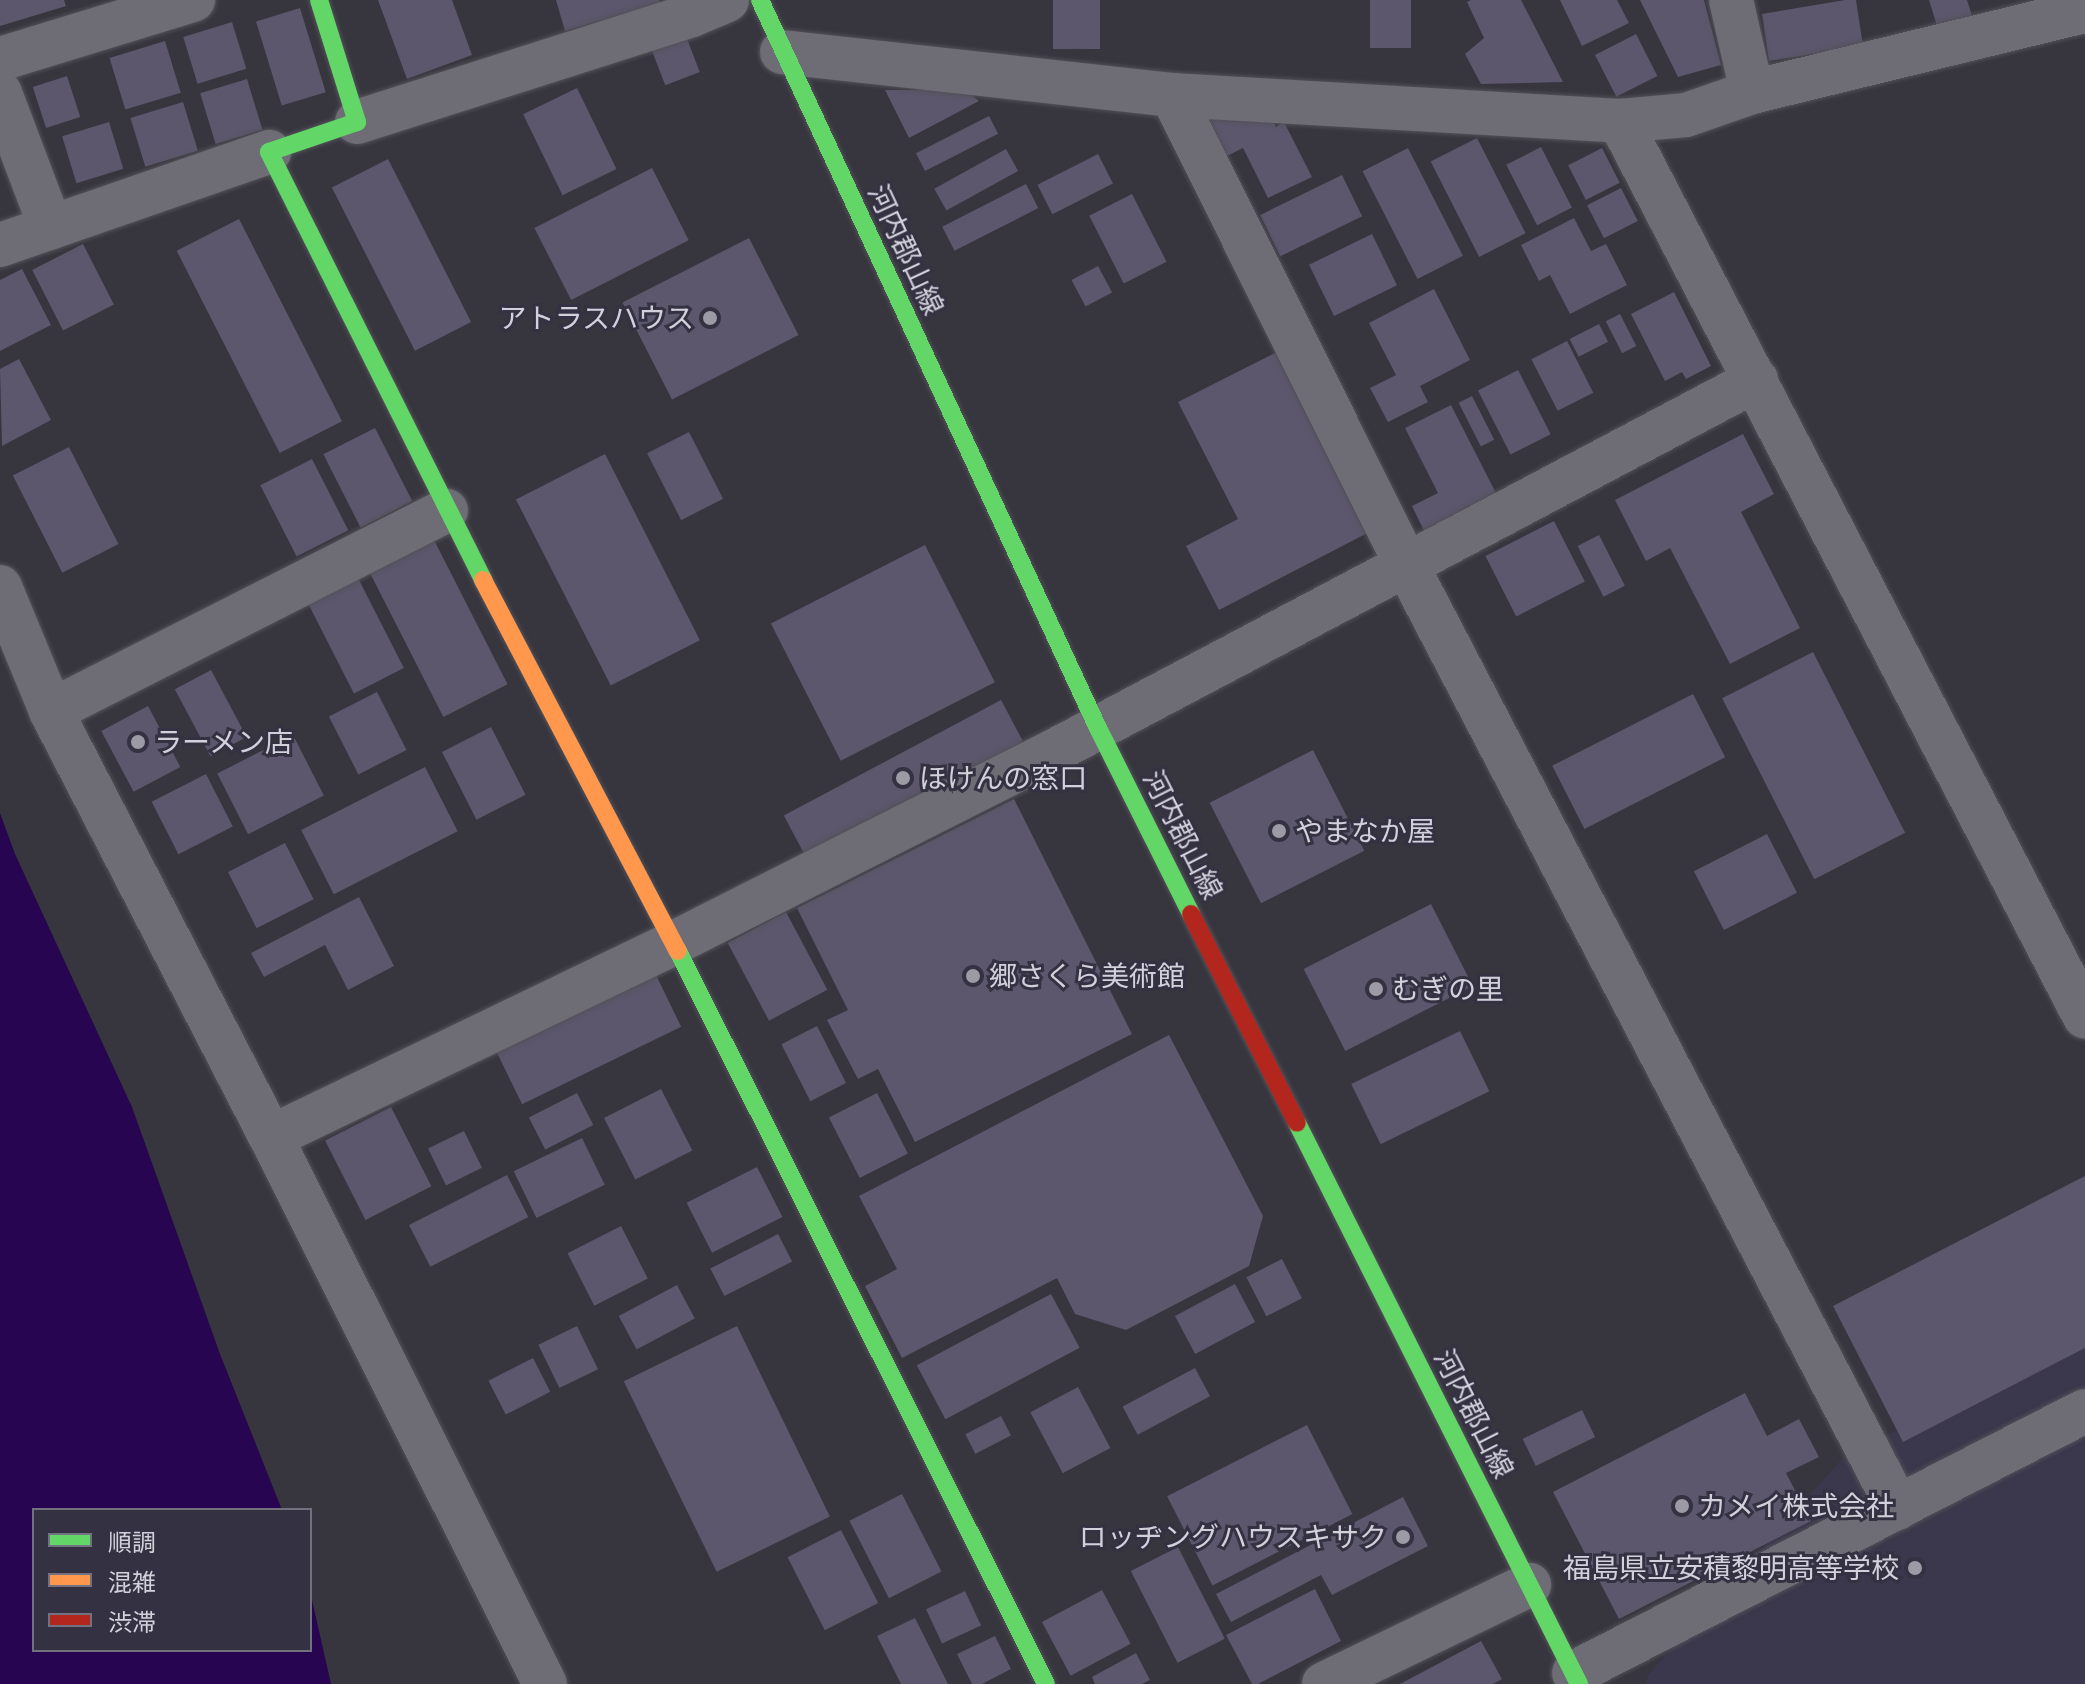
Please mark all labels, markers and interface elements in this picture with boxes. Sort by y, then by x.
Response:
street label: 河内郡山線 [861,179,951,321]
place label: アトラスハウス [498,301,694,335]
marker: アトラスハウス [701,309,719,327]
place label: ラーメン店 [154,725,294,759]
marker: ラーメン店 [129,733,147,751]
place label: ほけんの窓口 [919,761,1087,795]
street label: 河内郡山線 [1136,765,1230,905]
marker: ほけんの窓口 [894,769,912,787]
place label: やまなか屋 [1295,814,1435,848]
marker: やまなか屋 [1270,822,1288,840]
place label: 郷さくら美術館 [989,959,1185,993]
marker: 郷さくら美術館 [964,967,982,985]
place label: むぎの里 [1392,972,1504,1006]
marker: むぎの里 [1367,980,1385,998]
street label: 河内郡山線 [1427,1344,1521,1484]
place label: カメイ株式会社 [1698,1489,1894,1523]
marker: カメイ株式会社 [1673,1497,1691,1515]
legend [32,1508,312,1652]
place label: ロッヂングハウスキサク [1079,1520,1387,1554]
text: 順調 [108,1526,156,1558]
marker: ロッヂングハウスキサク [1394,1528,1412,1546]
place label: 福島県立安積黎明高等学校 [1563,1551,1899,1585]
marker: 福島県立安積黎明高等学校 [1906,1559,1924,1577]
text: 混雑 [108,1566,156,1598]
text: 渋滞 [108,1606,156,1638]

